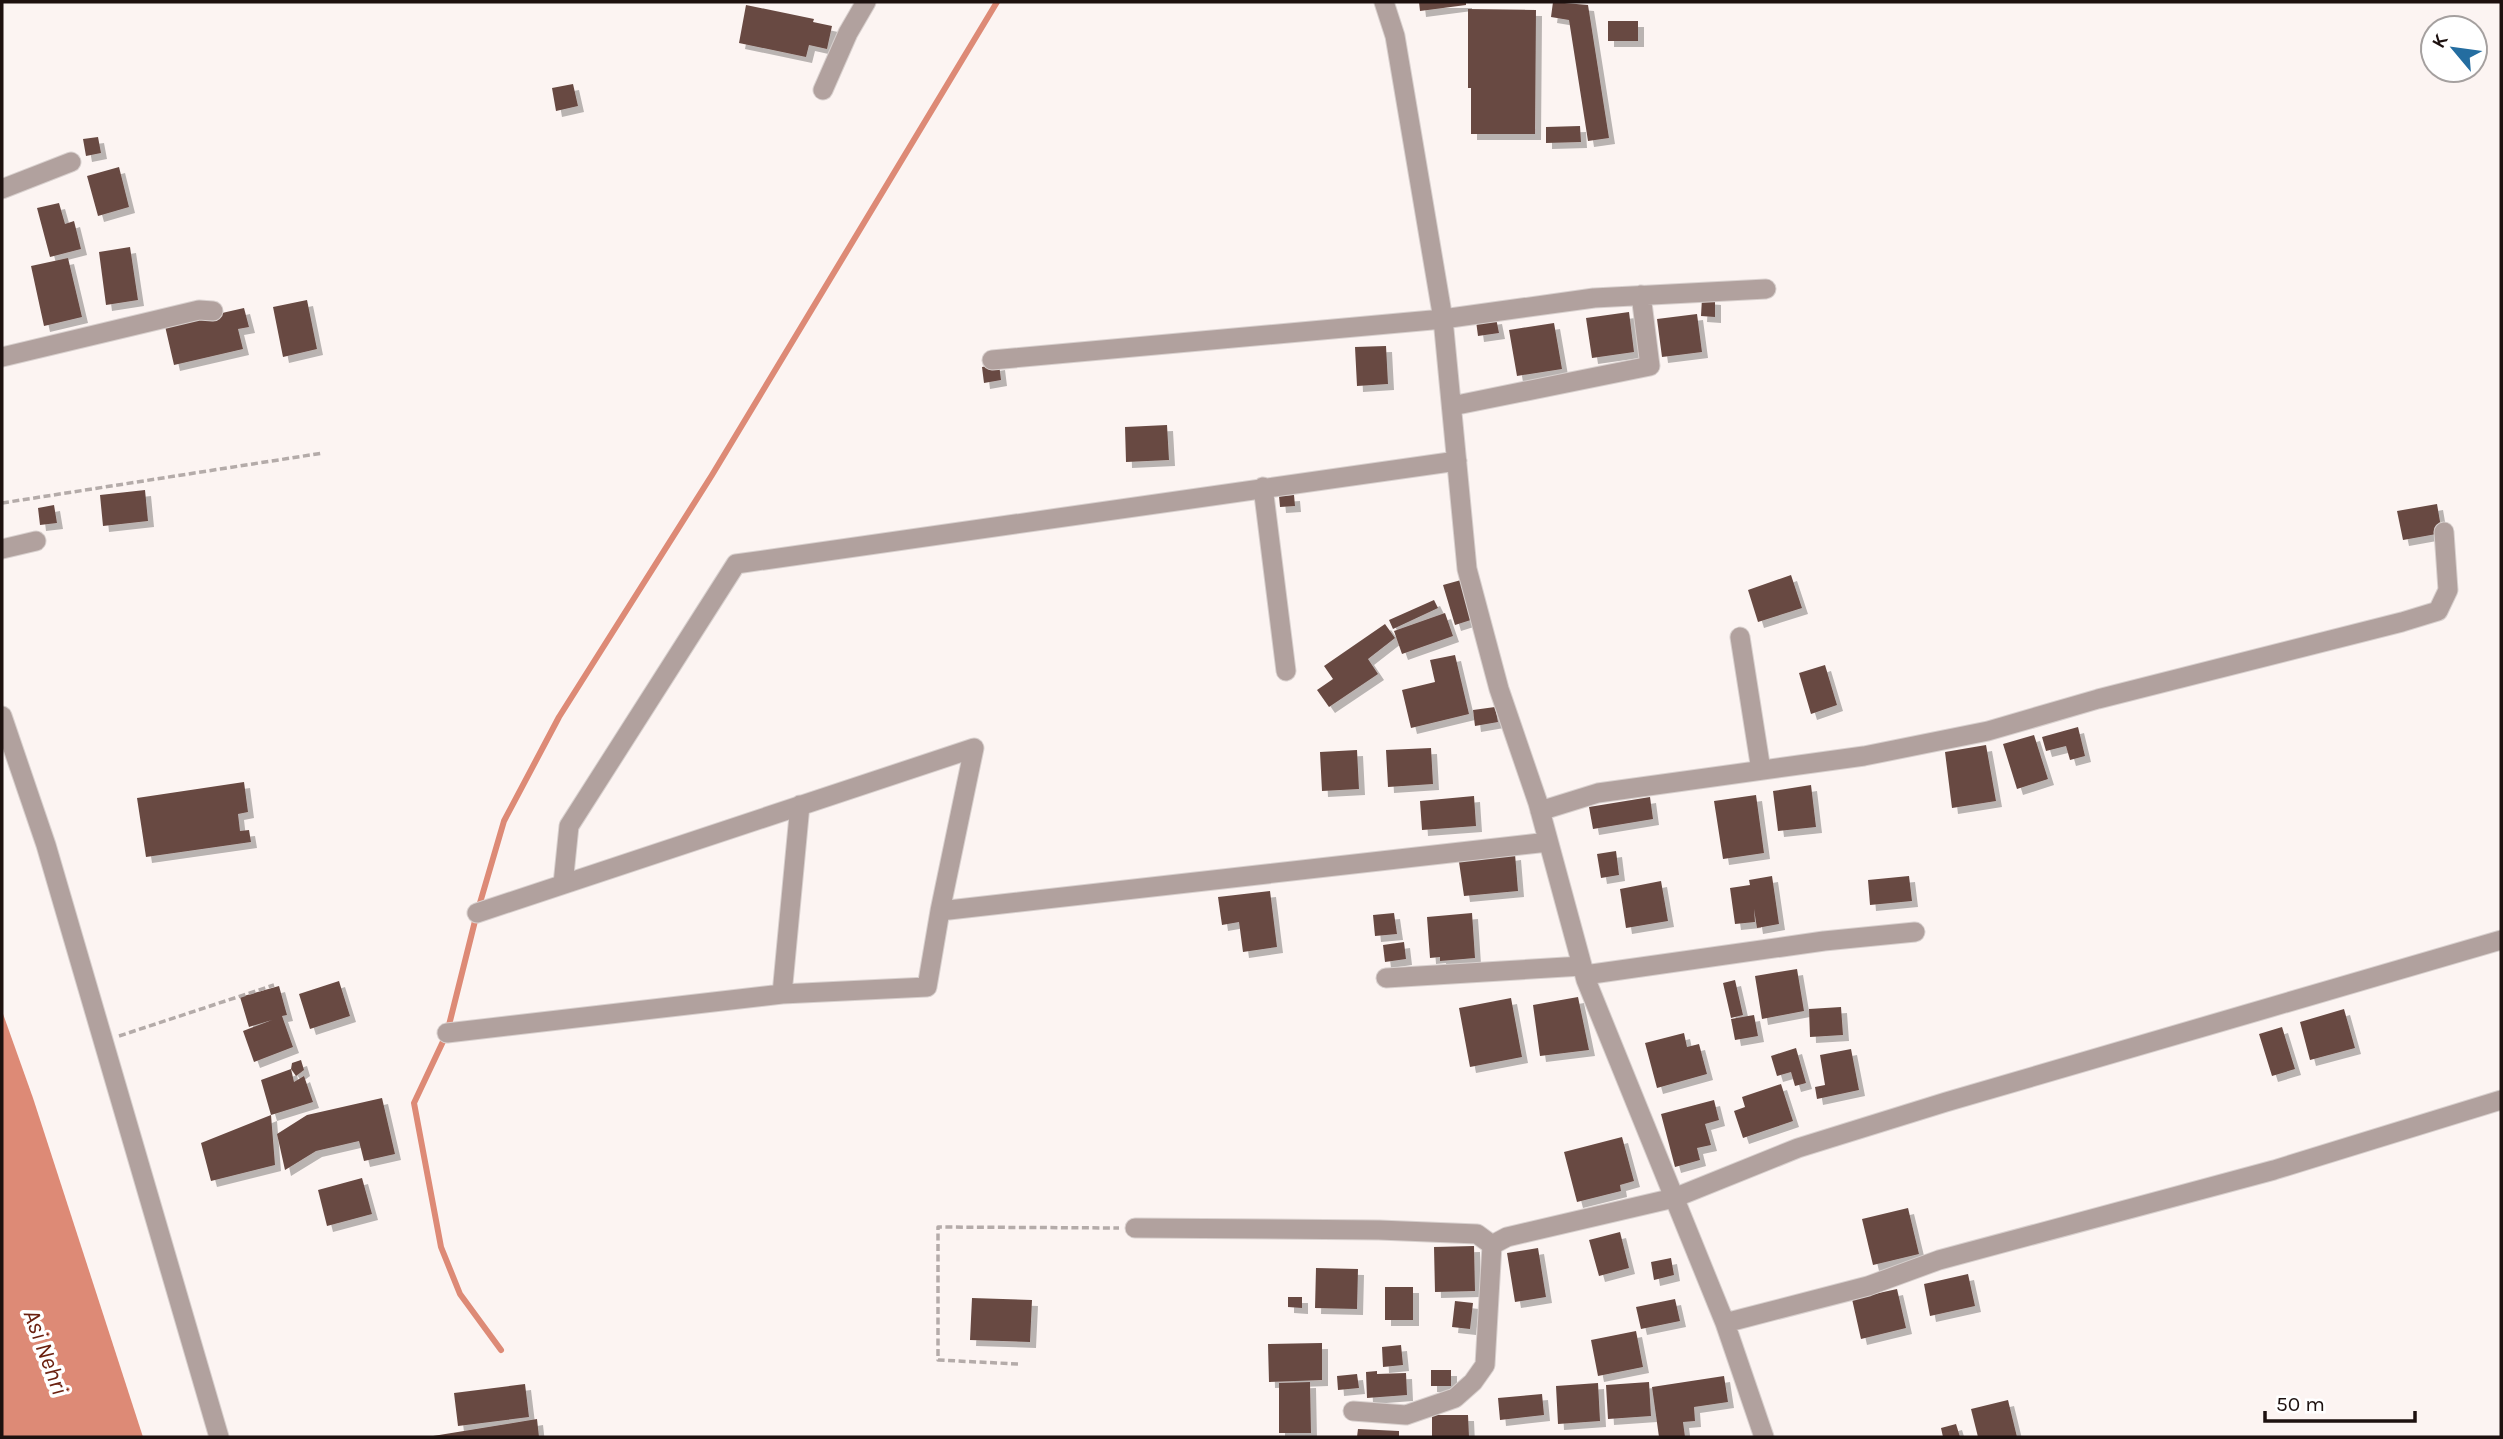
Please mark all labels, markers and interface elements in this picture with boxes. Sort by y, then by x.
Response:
north arrow [2419,14,2489,84]
text: K [2427,30,2453,52]
water label: Asi Nehri [18,1305,74,1399]
scale bar [2265,1380,2416,1424]
text: 50 m [2276,1392,2325,1416]

